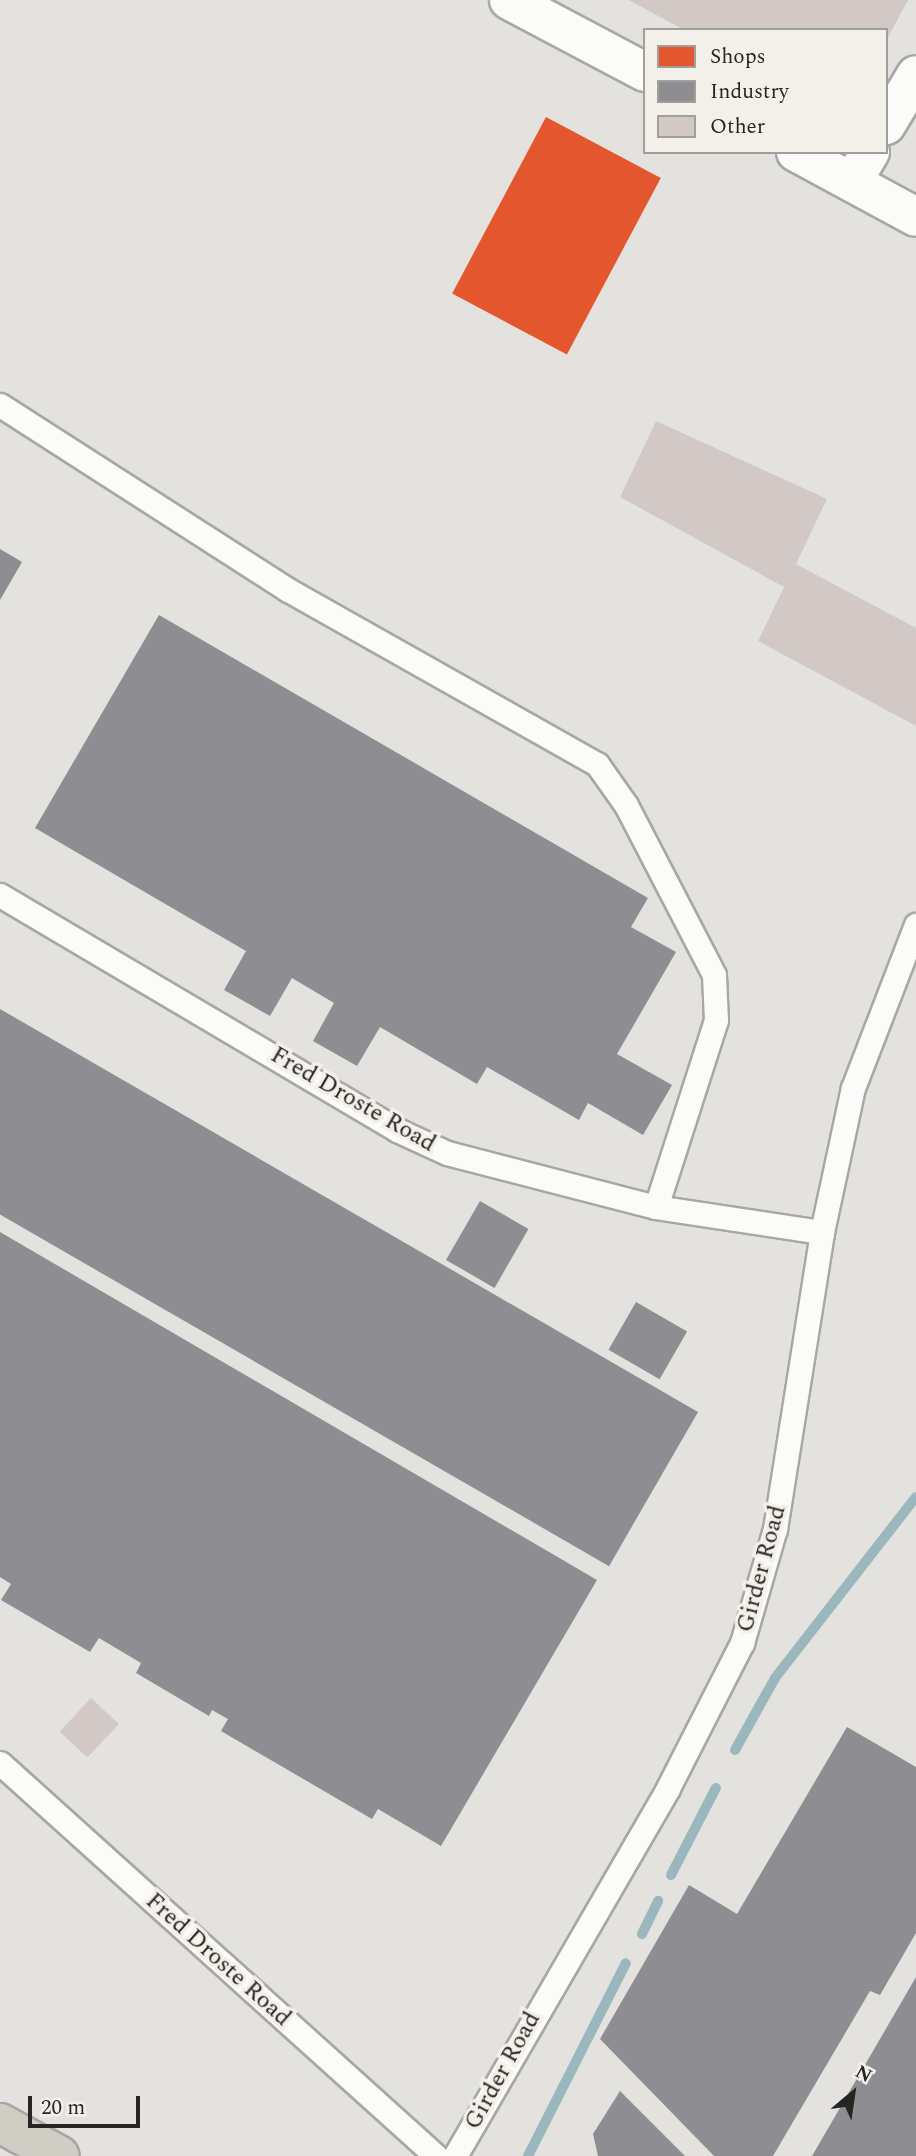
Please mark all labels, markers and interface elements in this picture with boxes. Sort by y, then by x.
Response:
legend [643,28,888,154]
text: Shops [710,41,766,73]
text: Industry [710,76,789,108]
text: Other [710,111,765,143]
street label: Fred Droste Road [265,1041,441,1159]
street label: Girder Road [731,1502,793,1636]
street label: Fred Droste Road [139,1887,297,2033]
street label: Girder Road [459,2007,547,2135]
north arrow [818,2058,888,2128]
text: N [850,2058,877,2091]
scale bar [32,2082,144,2126]
text: 20 m [41,2092,85,2124]

